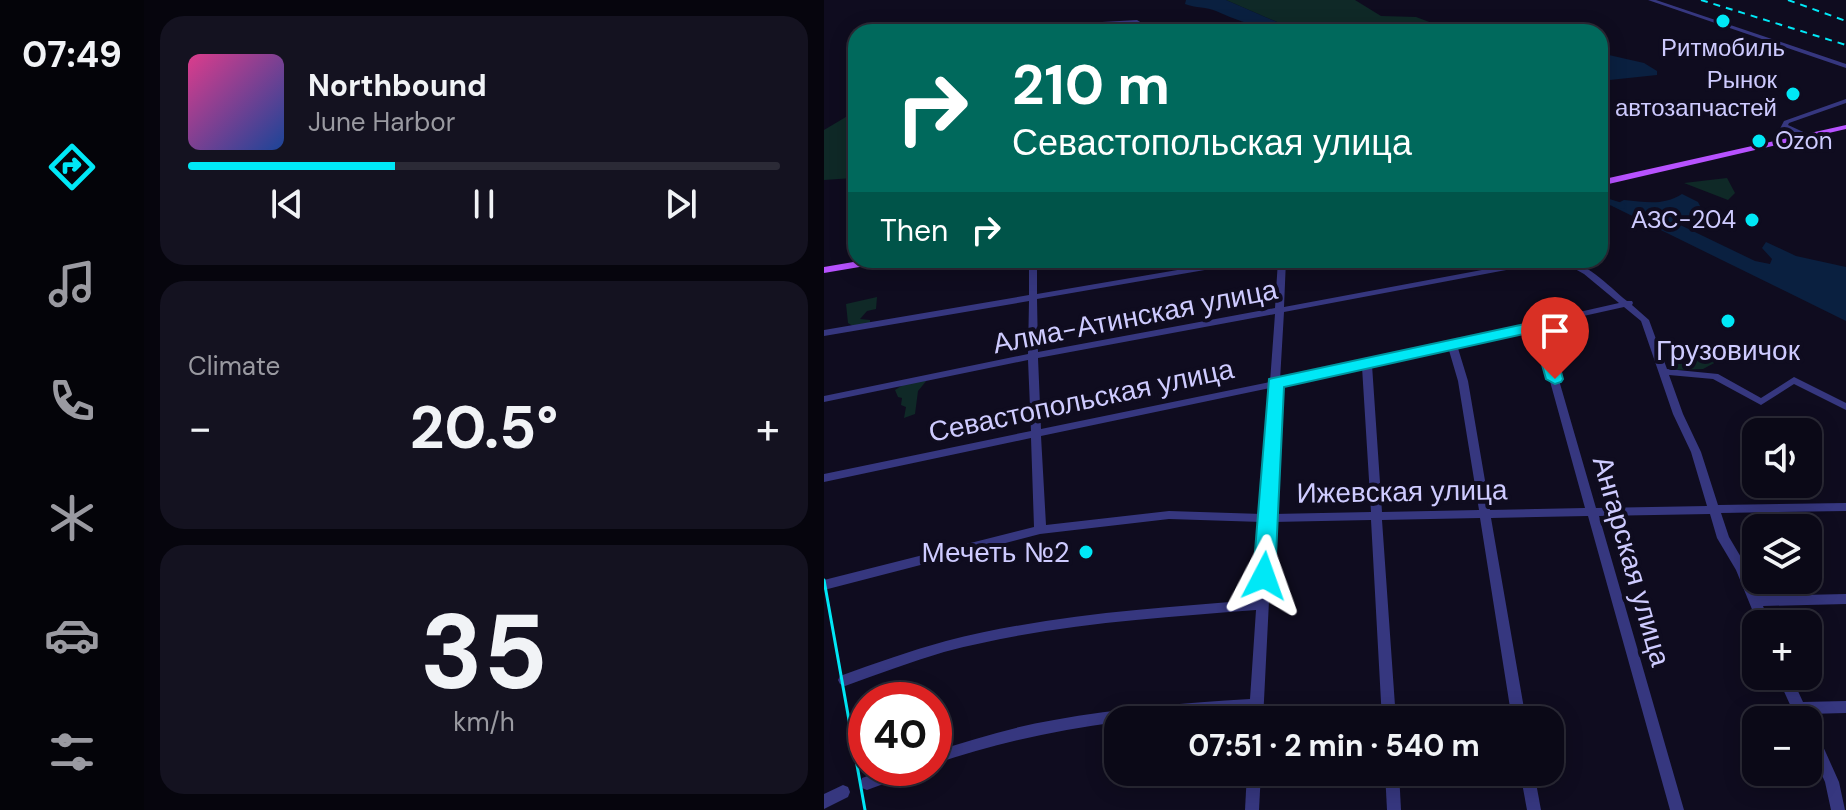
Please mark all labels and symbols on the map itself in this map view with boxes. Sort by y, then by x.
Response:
marker: Ритмобиль [1714,12,1732,30]
place label: Ритмобиль [1661,32,1785,63]
place label: Рынок автозапчастей [1615,64,1778,123]
marker: Рынок автозапчастей [1784,85,1802,103]
place label: Ozon [1775,125,1833,156]
marker: Ozon [1750,132,1768,150]
place label: АЗС-204 [1631,204,1736,235]
marker: АЗС-204 [1743,211,1761,229]
street label: Алма-Атинская улица [990,271,1281,362]
pin [1521,297,1589,379]
marker: Грузовичок [1719,312,1737,330]
place label: Грузовичок [1656,332,1801,369]
street label: Севастопольская улица [925,350,1238,451]
street label: Ангарская улица [1584,452,1679,671]
street label: Ижевская улица [1296,471,1508,512]
place label: Мечеть №2 [921,534,1070,571]
position arrow [1222,534,1306,618]
marker: Мечеть №2 [1077,543,1095,561]
speed limit sign: 40 [848,682,952,786]

